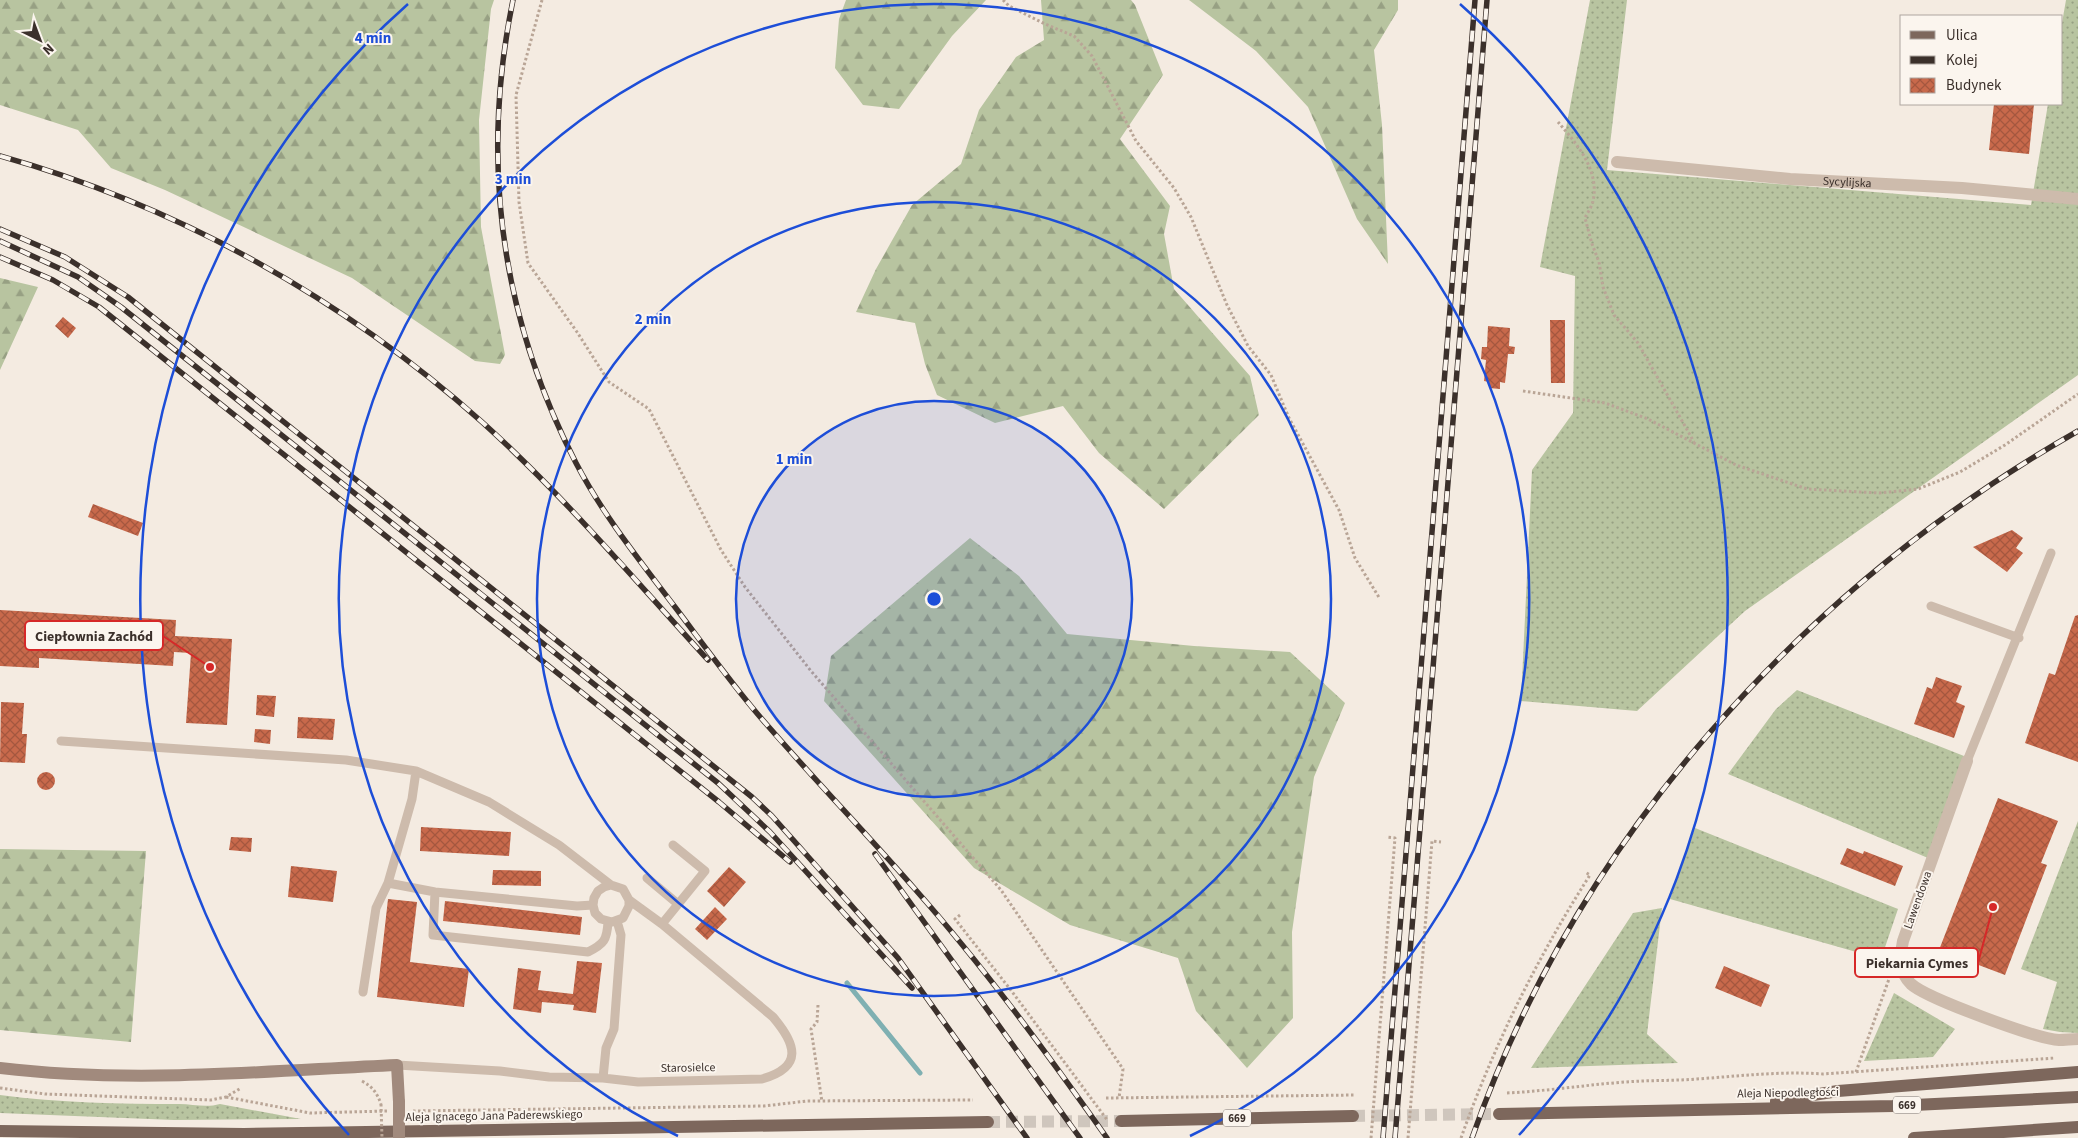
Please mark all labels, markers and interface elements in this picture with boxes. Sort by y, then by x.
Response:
north arrow [15,15,65,65]
legend [1900,15,2063,105]
text: Ulica [1946,25,1977,46]
text: 4 min [355,28,391,49]
text: N [38,38,58,59]
text: Kolej [1946,50,1978,71]
text: Budynek [1946,75,2002,96]
text: 3 min [495,169,531,190]
street label: Sycylijska [1822,172,1872,192]
text: 2 min [635,309,671,330]
text: 1 min [776,449,812,470]
centre of rings [925,590,943,608]
callout: Ciepłownia Zachód [25,621,163,650]
text: Ciepłownia Zachód [35,627,153,647]
street label: Lawendowa [1900,869,1936,931]
callout: Piekarnia Cymes [1855,948,1978,977]
text: Piekarnia Cymes [1866,954,1968,974]
street label: Starosielce [661,1059,716,1077]
street label: Aleja Niepodległości [1737,1084,1839,1102]
road number: 669 [1893,1096,1921,1114]
street label: Aleja Ignacego Jana Paderewskiego [405,1106,583,1126]
road number: 669 [1223,1110,1251,1126]

